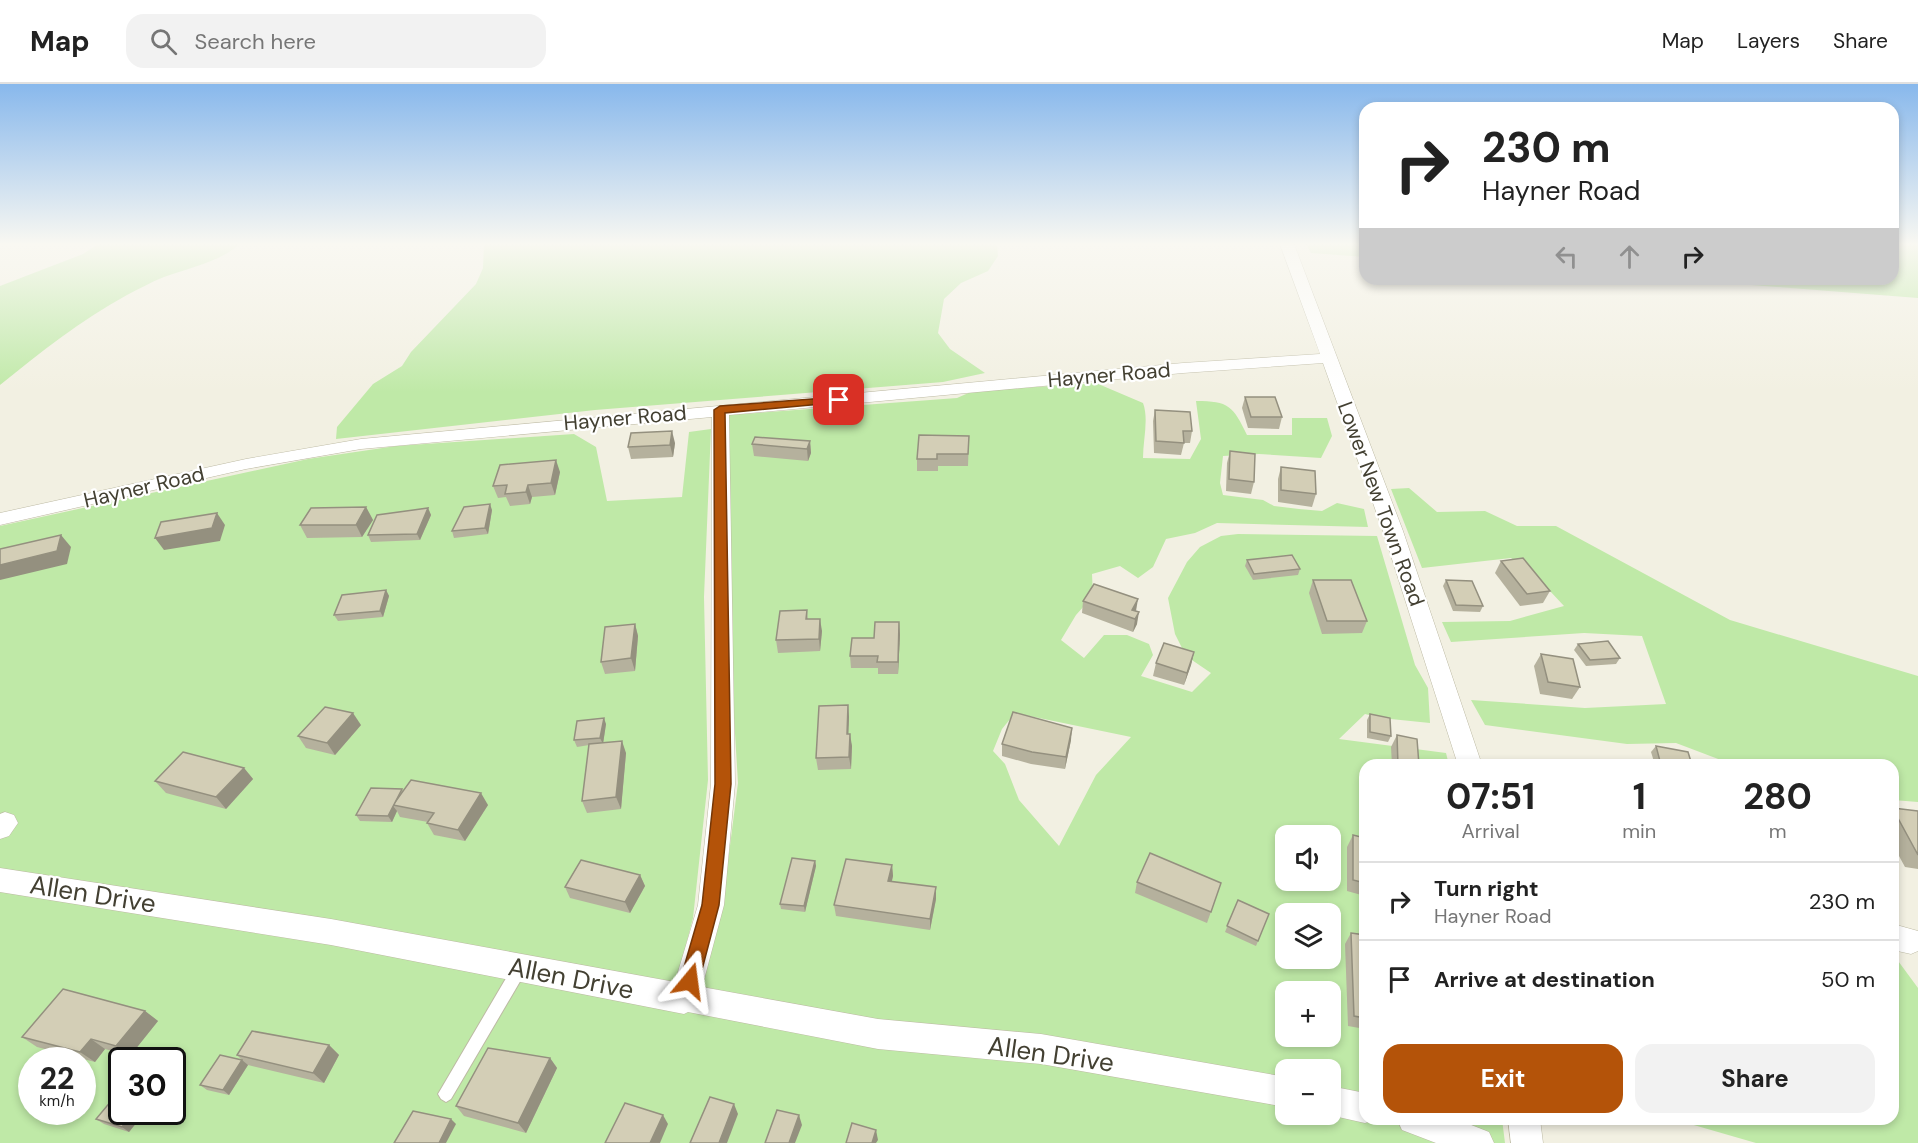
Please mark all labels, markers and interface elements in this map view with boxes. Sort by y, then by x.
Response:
search box [126,14,546,68]
text: Map [30,23,90,60]
icon: search [147,25,180,58]
text: Search here [195,27,316,56]
text: Map [1662,27,1704,55]
text: Layers [1737,27,1800,55]
text: Share [1833,27,1888,55]
text: 230 m [1482,120,1611,175]
icon: right [1383,126,1461,204]
text: Hayner Road [1482,173,1641,208]
icon: left [1550,240,1583,273]
icon: ahead [1613,240,1646,273]
icon: right [1676,240,1709,273]
street label: Hayner Road [1046,356,1172,394]
pin [813,374,864,425]
icon: arrive [822,383,855,416]
street label: Lower New Town Road [1331,398,1431,610]
street label: Hayner Road [562,399,688,437]
street label: Hayner Road [81,459,207,515]
text: 07:51 [1446,773,1535,820]
text: 1 [1633,773,1646,820]
text: 280 [1743,773,1812,820]
text: Arrival [1461,818,1520,844]
text: min [1622,818,1656,844]
text: m [1769,818,1787,844]
map controls [1275,825,1341,1125]
button: sound [1275,825,1341,891]
street label: Allen Drive [28,867,158,921]
text: Turn right [1434,874,1539,903]
icon: right [1383,885,1416,918]
text: 230 m [1809,887,1875,916]
button: layers [1275,903,1341,969]
text: Hayner Road [1434,903,1551,929]
street label: Allen Drive [505,949,637,1007]
position arrow [658,949,722,1013]
icon: arrive [1383,963,1416,996]
text: Arrive at destination [1434,965,1655,994]
text: 50 m [1821,965,1875,994]
button: + [1275,981,1341,1047]
street label: Allen Drive [986,1028,1116,1080]
button: Exit [1383,1044,1623,1113]
button: Share [1635,1044,1875,1113]
speed limit sign: 30 [108,1047,186,1125]
text: 22 [40,1059,74,1098]
button: − [1275,1059,1341,1125]
text: km/h [39,1091,75,1111]

